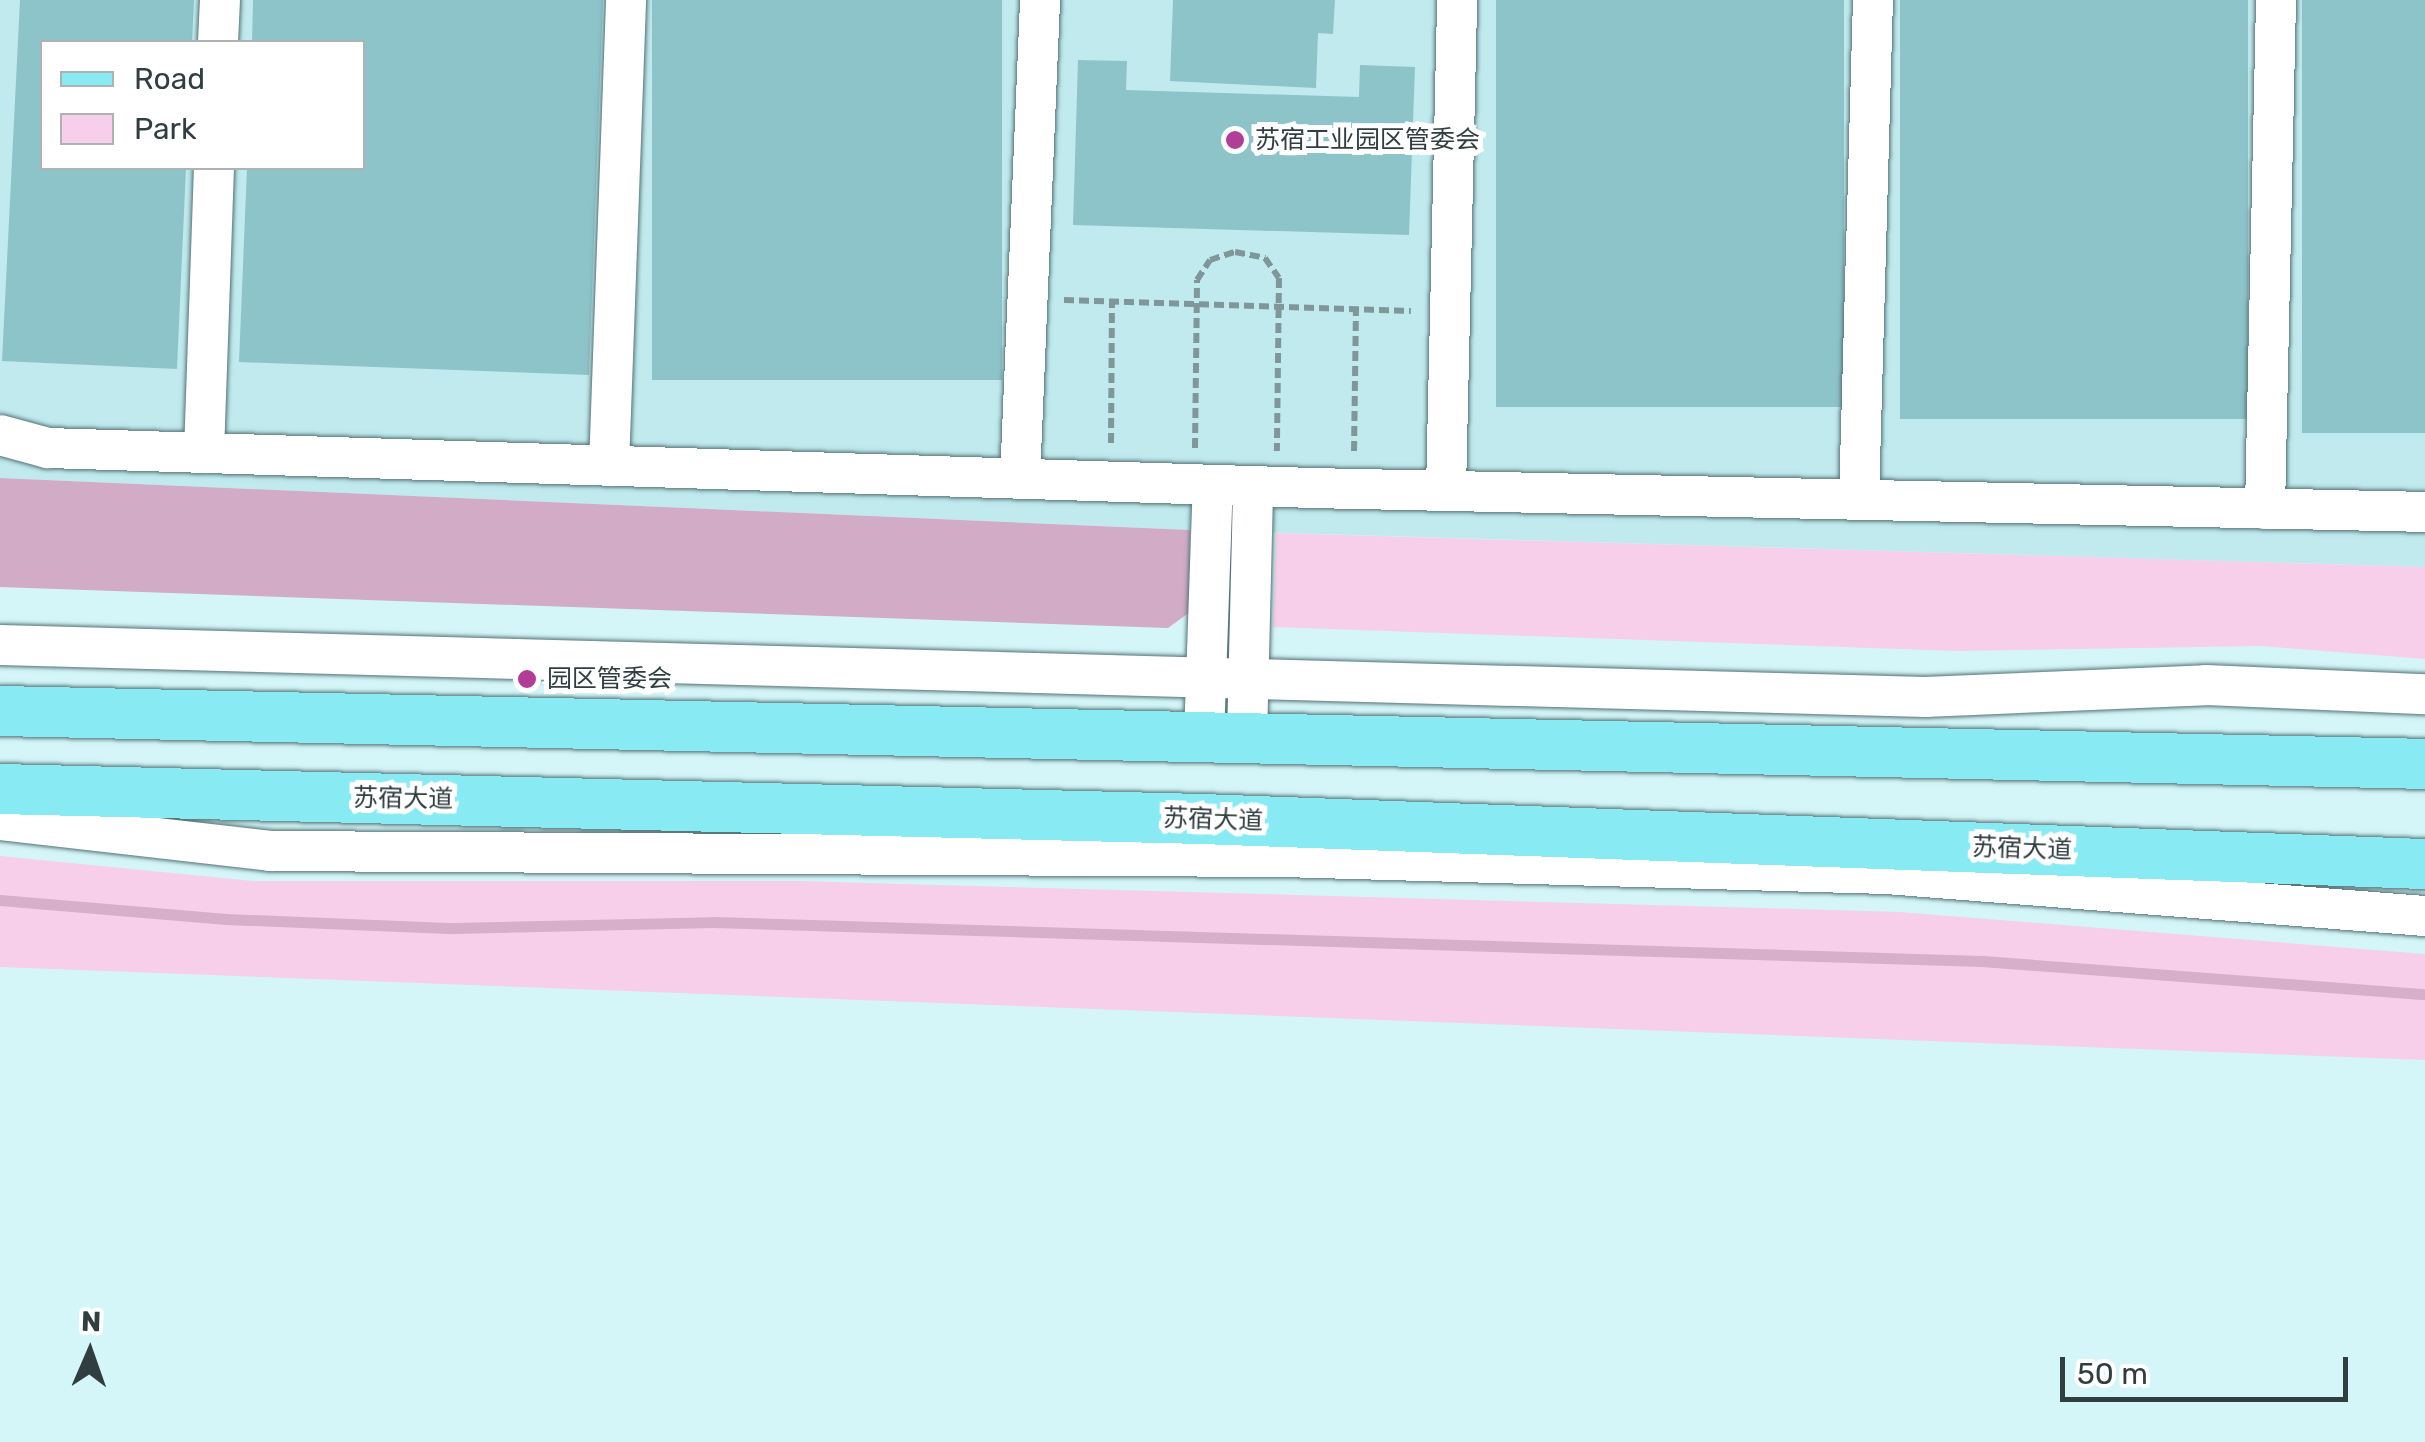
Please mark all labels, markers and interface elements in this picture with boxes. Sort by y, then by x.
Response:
legend [40,40,365,170]
text: Road [134,61,205,97]
text: Park [134,111,196,147]
place label: 苏宿工业园区管委会 [1255,125,1480,155]
marker: 苏宿工业园区管委会 [1224,129,1246,151]
place label: 园区管委会 [547,664,672,694]
marker: 园区管委会 [516,668,538,690]
street label: 苏宿大道 [353,783,453,815]
street label: 苏宿大道 [1163,803,1263,837]
street label: 苏宿大道 [1972,832,2072,866]
north arrow [40,1302,140,1402]
text: N [80,1305,102,1338]
scale bar [2065,1337,2352,1399]
text: 50 m [2077,1356,2148,1392]

